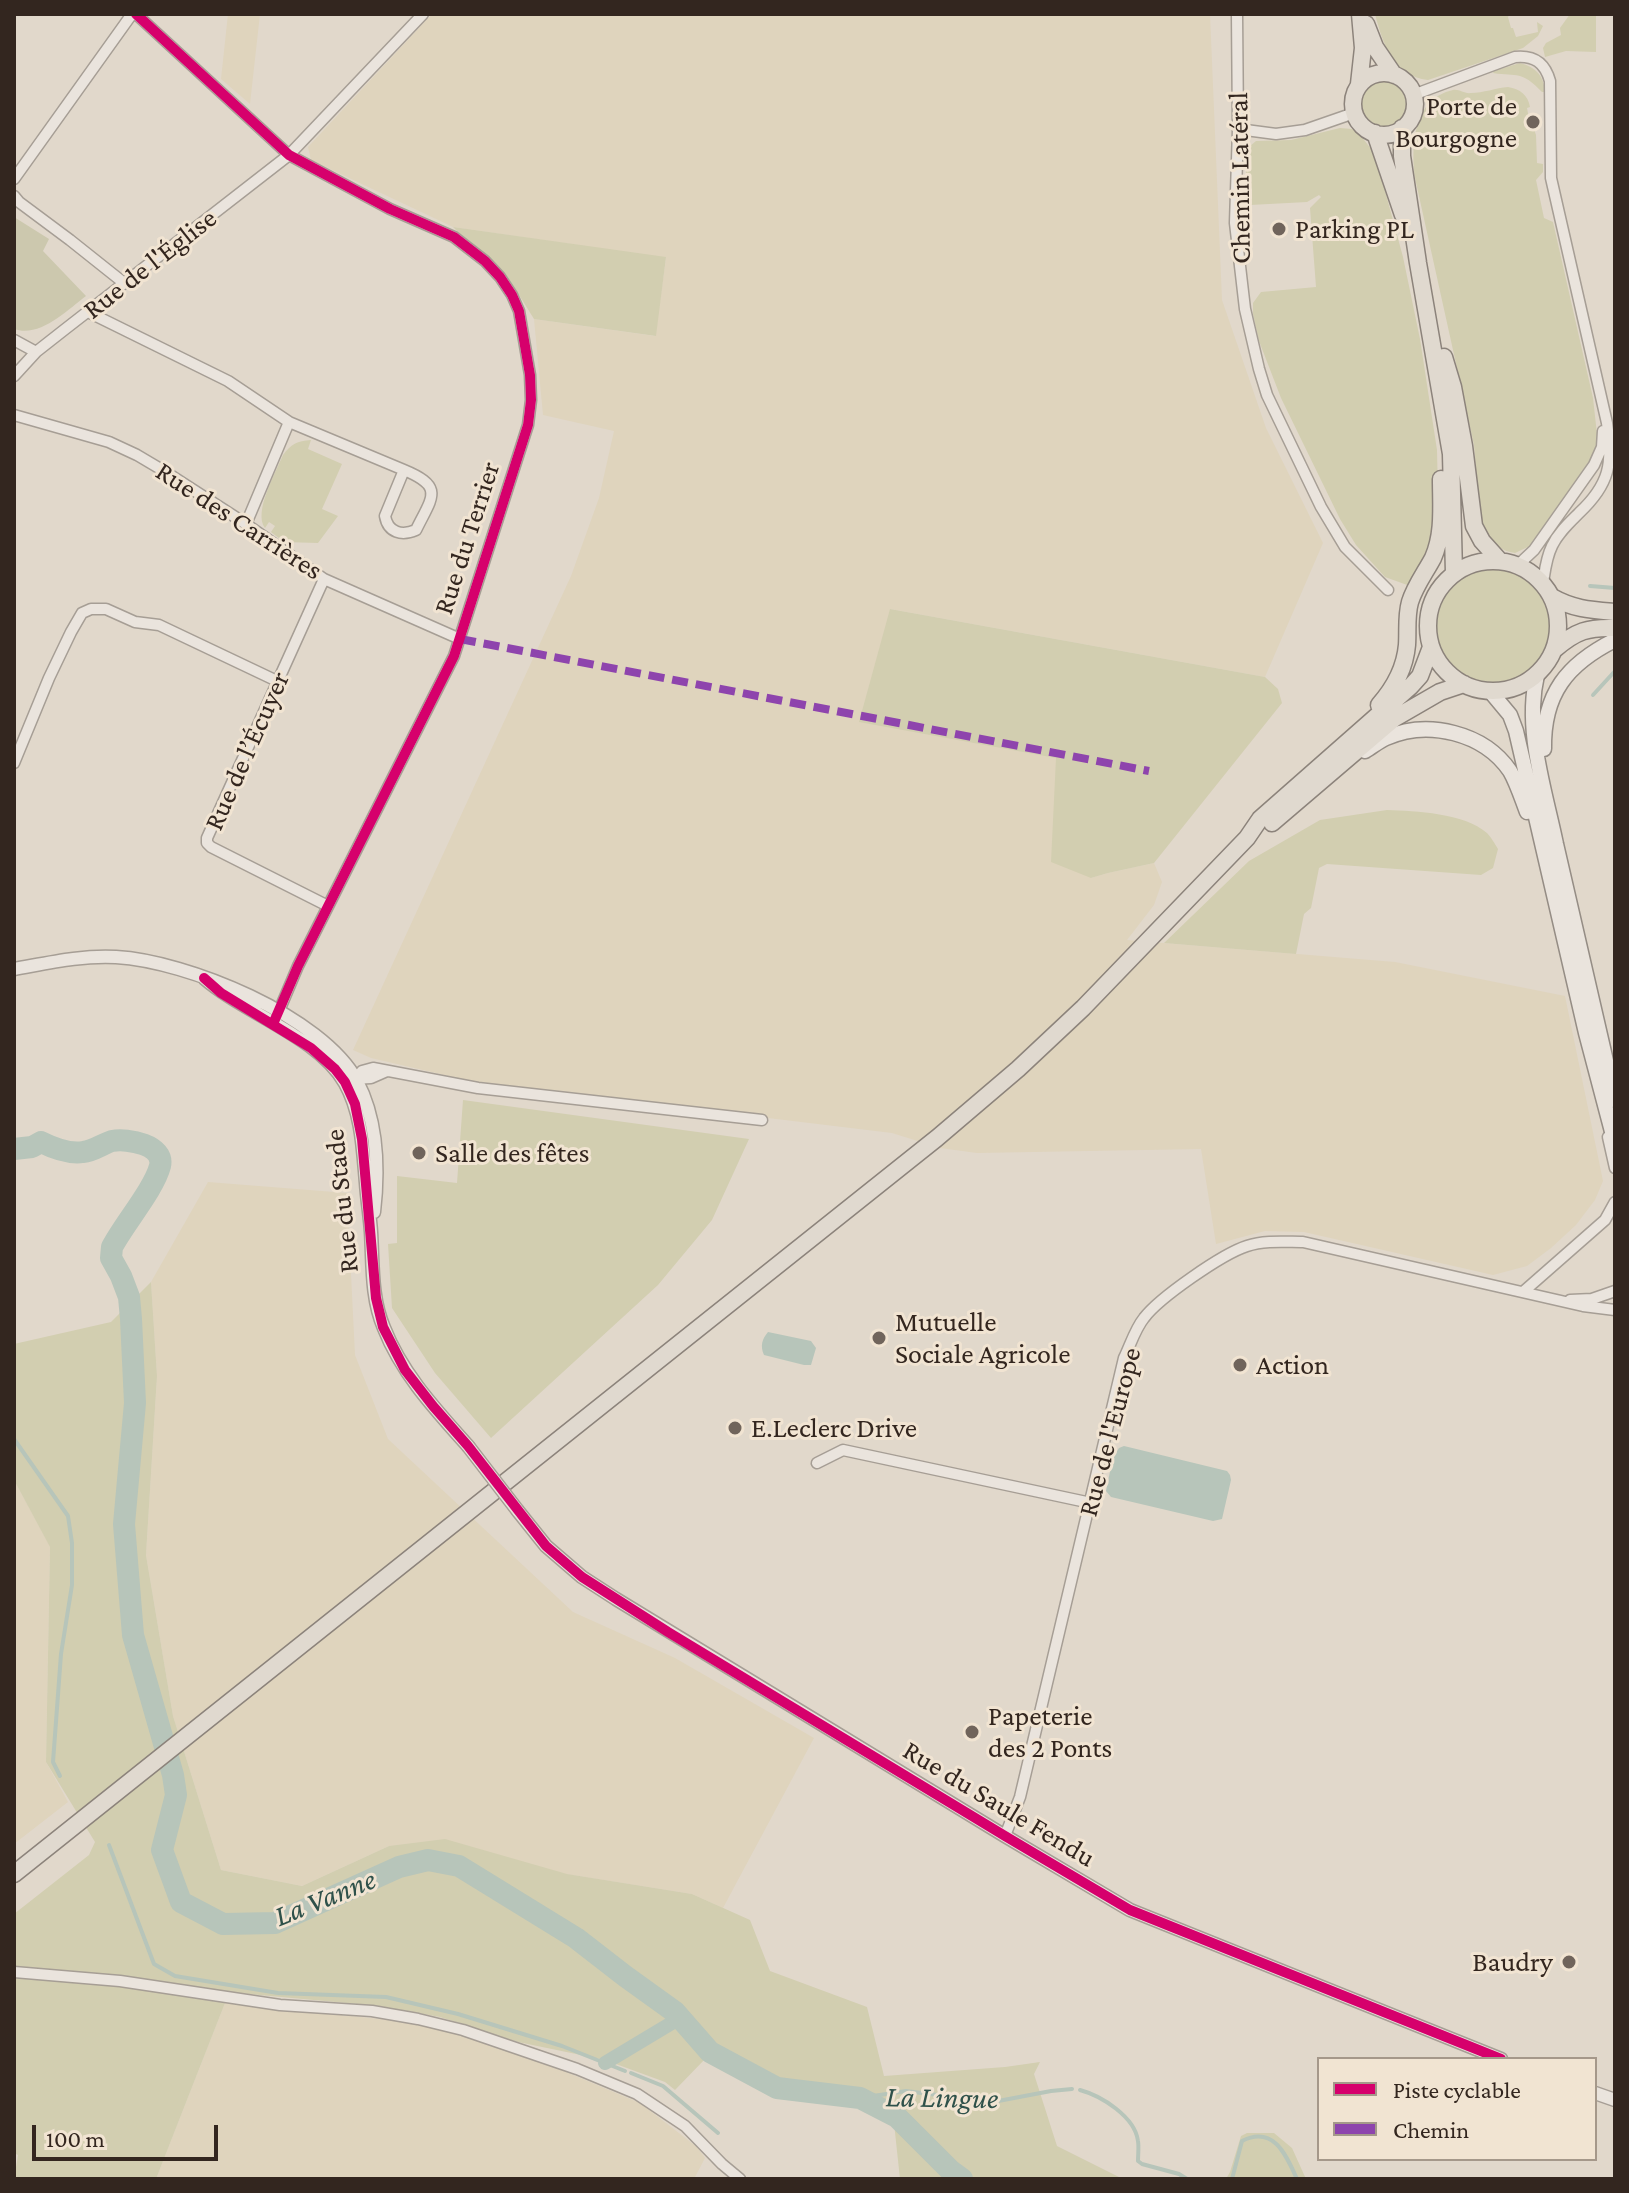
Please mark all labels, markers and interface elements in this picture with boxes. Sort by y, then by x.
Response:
place label: Porte de Bourgogne [1395,89,1517,155]
street label: Chemin Latéral [1222,92,1258,264]
marker: Porte de Bourgogne [1524,113,1542,131]
street label: Rue de l'Église [77,201,223,327]
place label: Parking PL [1295,212,1414,246]
marker: Parking PL [1270,220,1288,238]
street label: Rue des Carrières [149,455,329,587]
street label: Rue du Terrier [427,458,507,618]
street label: Rue de l’Écuyer [197,666,297,836]
street label: Rue du Stade [318,1127,366,1275]
place label: Salle des fêtes [435,1136,589,1170]
marker: Salle des fêtes [410,1144,428,1162]
place label: Mutuelle Sociale Agricole [895,1305,1070,1371]
marker: Mutuelle Sociale Agricole [870,1329,888,1347]
street label: Rue de l'Europe [1071,1344,1149,1520]
place label: Action [1256,1348,1329,1382]
marker: Action [1231,1356,1249,1374]
place label: E.Leclerc Drive [751,1411,917,1445]
marker: E.Leclerc Drive [726,1419,744,1437]
place label: Papeterie des 2 Ponts [988,1699,1112,1765]
marker: Papeterie des 2 Ponts [963,1723,981,1741]
street label: Rue du Saule Fendu [897,1733,1101,1875]
water label: La Vanne [269,1861,381,1935]
place label: Baudry [1472,1945,1553,1979]
marker: Baudry [1560,1953,1578,1971]
legend [1317,2057,1597,2161]
text: Piste cyclable [1393,2076,1521,2103]
water label: La Lingue [885,2079,999,2117]
scale bar [36,2109,222,2159]
text: Chemin [1393,2116,1469,2143]
text: 100 m [46,2125,105,2152]

